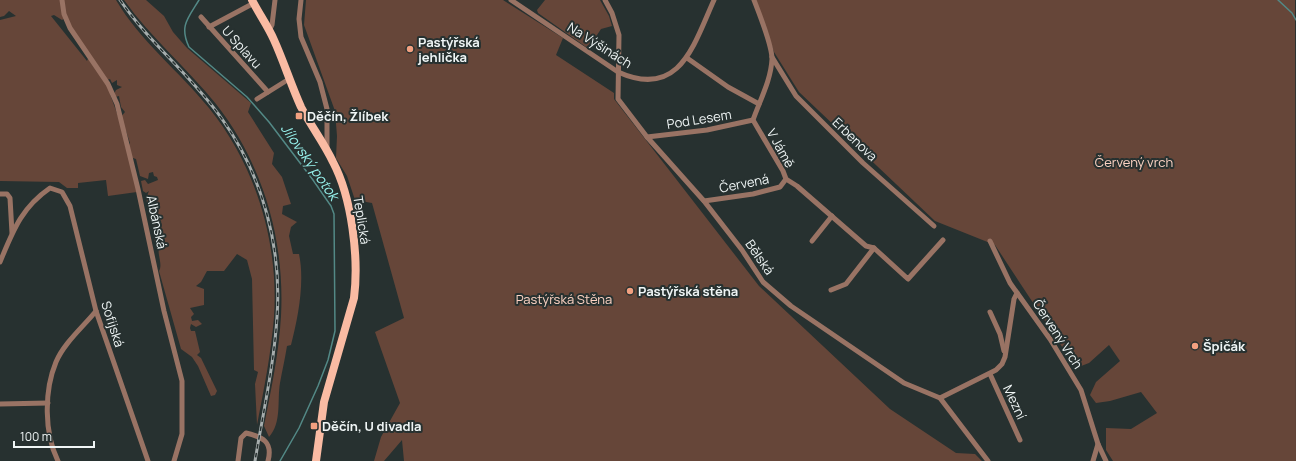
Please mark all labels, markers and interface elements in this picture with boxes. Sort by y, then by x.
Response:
street label: Na Výšinách [564,18,636,72]
street label: U Splavu [218,22,266,72]
place label: Pastýřská jehlička [417,33,480,66]
marker: Pastýřská jehlička [405,44,415,54]
street label: Pod Lesem [665,105,733,133]
place label: Děčín, Žlíbek [307,107,389,125]
marker: Děčín, Žlíbek [294,111,304,121]
street label: Erbenova [829,113,881,165]
water label: Jílovský potok [277,120,345,205]
street label: V Jámě [763,125,799,171]
park label: Červený vrch [1095,153,1173,171]
street label: Červená [718,169,770,197]
street label: Albánská [143,194,171,250]
street label: Teplická [349,195,375,245]
street label: Bělská [741,236,779,278]
place label: Pastýřská stěna [638,282,738,300]
marker: Pastýřská stěna [625,286,635,296]
park label: Pastýřská Stěna [516,290,612,308]
street label: Červený Vrch [1029,296,1087,372]
street label: Sofijská [97,299,129,349]
place label: Špičák [1203,337,1246,355]
marker: Špičák [1190,341,1200,351]
street label: Mezní [999,382,1031,422]
place label: Děčín, U divadla [322,417,422,435]
marker: Děčín, U divadla [309,421,319,431]
scale bar [14,423,94,449]
text: 100 m [20,428,52,445]

